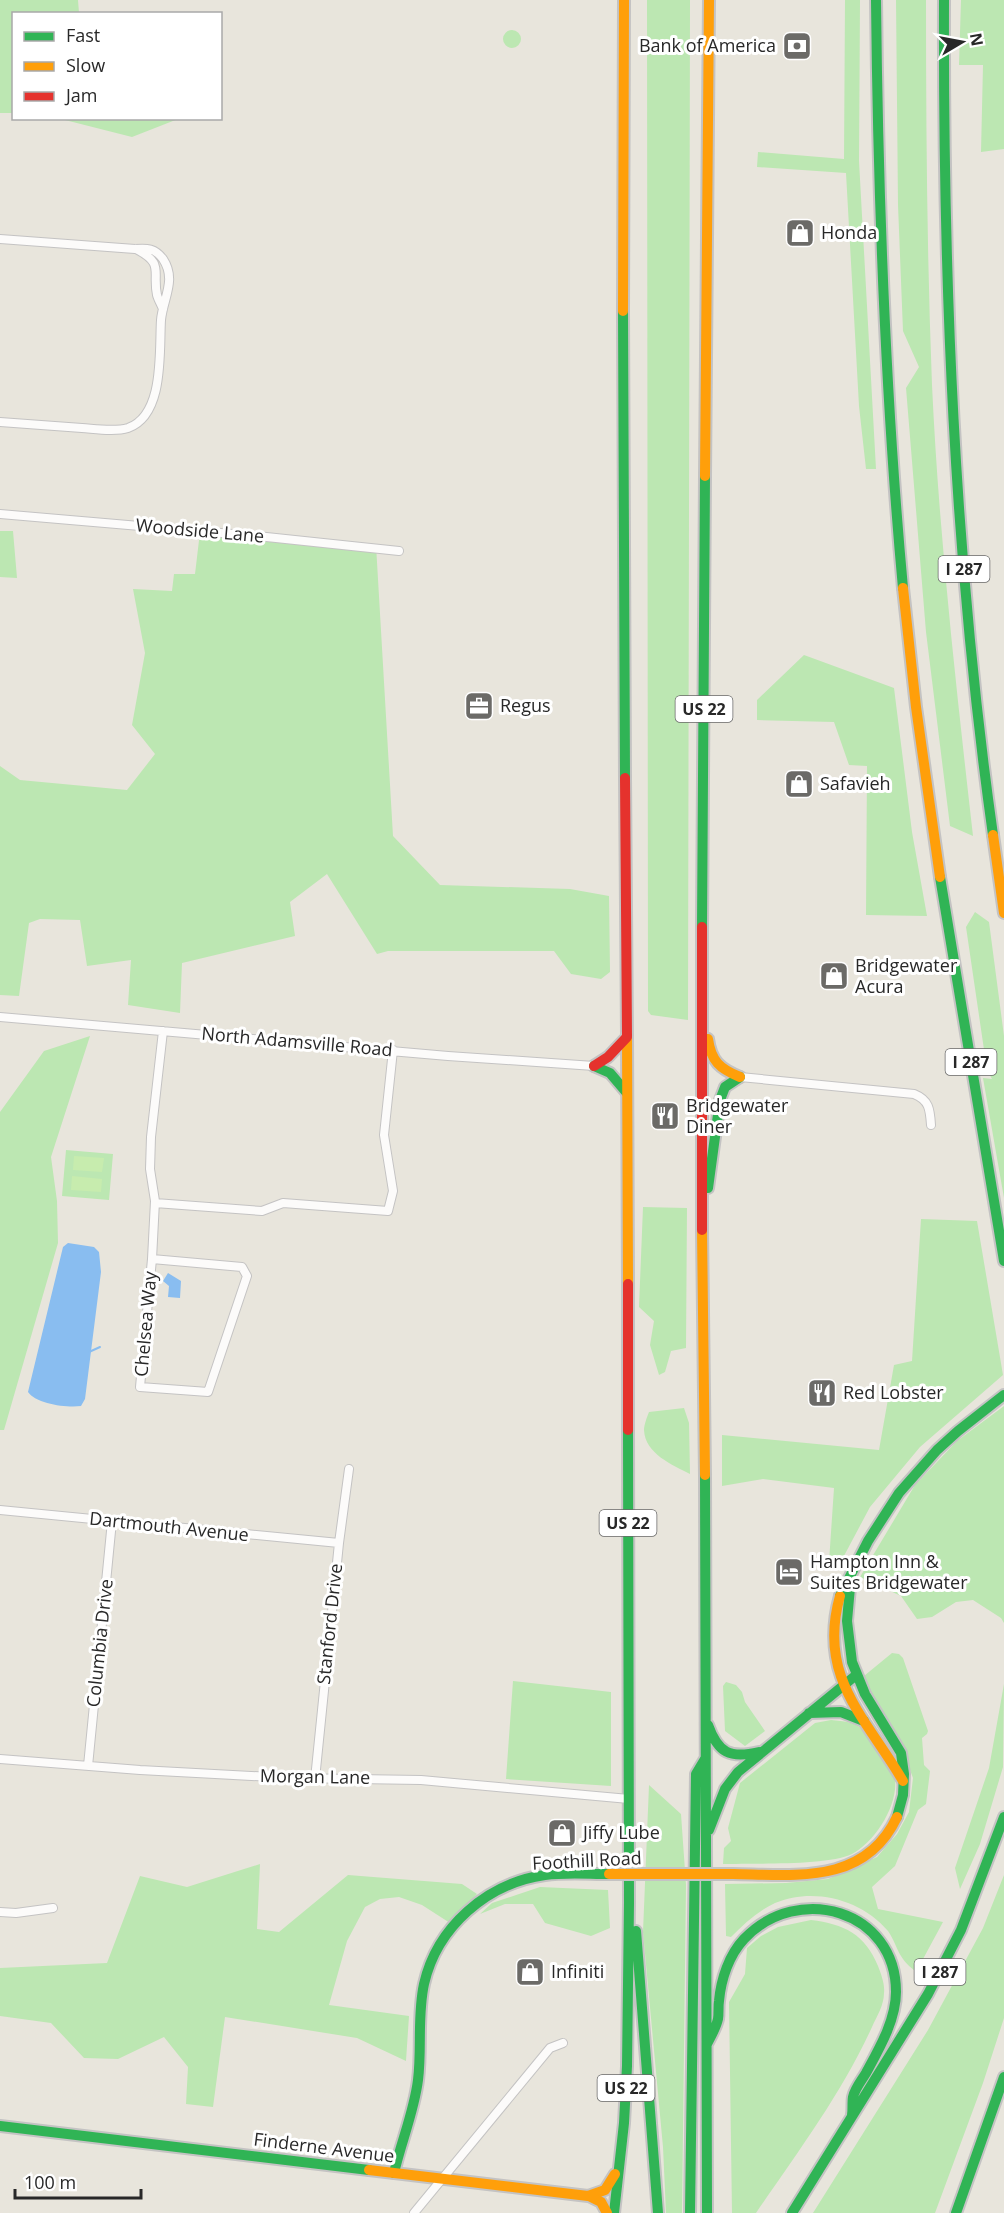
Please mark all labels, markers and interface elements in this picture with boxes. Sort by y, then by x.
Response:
legend [12,12,222,120]
north arrow [932,12,992,72]
text: Fast [66,23,100,47]
bank icon: Bank of America [781,30,813,62]
text: N [965,31,989,48]
place label: Bank of America [639,33,776,57]
text: Slow [66,53,105,77]
text: Jam [64,83,98,107]
shop icon: Honda [784,217,816,249]
place label: Honda [821,220,877,244]
street label: Woodside Lane [135,512,265,548]
road number: I 287 [938,556,990,582]
office icon: Regus [463,690,495,722]
place label: Regus [500,693,551,717]
road number: US 22 [676,696,732,722]
shop icon: Safavieh [783,768,815,800]
place label: Safavieh [820,771,891,795]
place label: Bridgewater Acura [855,953,958,998]
shop icon: Bridgewater Acura [818,960,850,992]
street label: North Adamsville Road [200,1021,394,1061]
road number: I 287 [946,1049,996,1075]
place label: Bridgewater Diner [686,1093,789,1138]
restaurant icon: Bridgewater Diner [649,1100,681,1132]
street label: Chelsea Way [128,1269,162,1378]
restaurant icon: Red Lobster [806,1377,838,1409]
place label: Red Lobster [843,1380,944,1404]
street label: Dartmouth Avenue [88,1506,250,1546]
road number: US 22 [600,1510,656,1536]
place label: Hampton Inn & Suites Bridgewater [810,1549,968,1594]
hotel icon: Hampton Inn & Suites Bridgewater [773,1556,805,1588]
street label: Stanford Drive [311,1562,347,1685]
street label: Columbia Drive [80,1578,118,1708]
street label: Morgan Lane [260,1763,370,1789]
shop icon: Jiffy Lube [546,1817,578,1849]
place label: Jiffy Lube [581,1820,660,1844]
street label: Foothill Road [532,1845,642,1875]
shop icon: Infiniti [514,1956,546,1988]
place label: Infiniti [551,1959,604,1983]
road number: I 287 [914,1959,966,1985]
road number: US 22 [598,2075,654,2101]
street label: Finderne Avenue [252,2126,396,2168]
scale bar [15,2162,141,2200]
text: 100 m [24,2170,76,2194]

